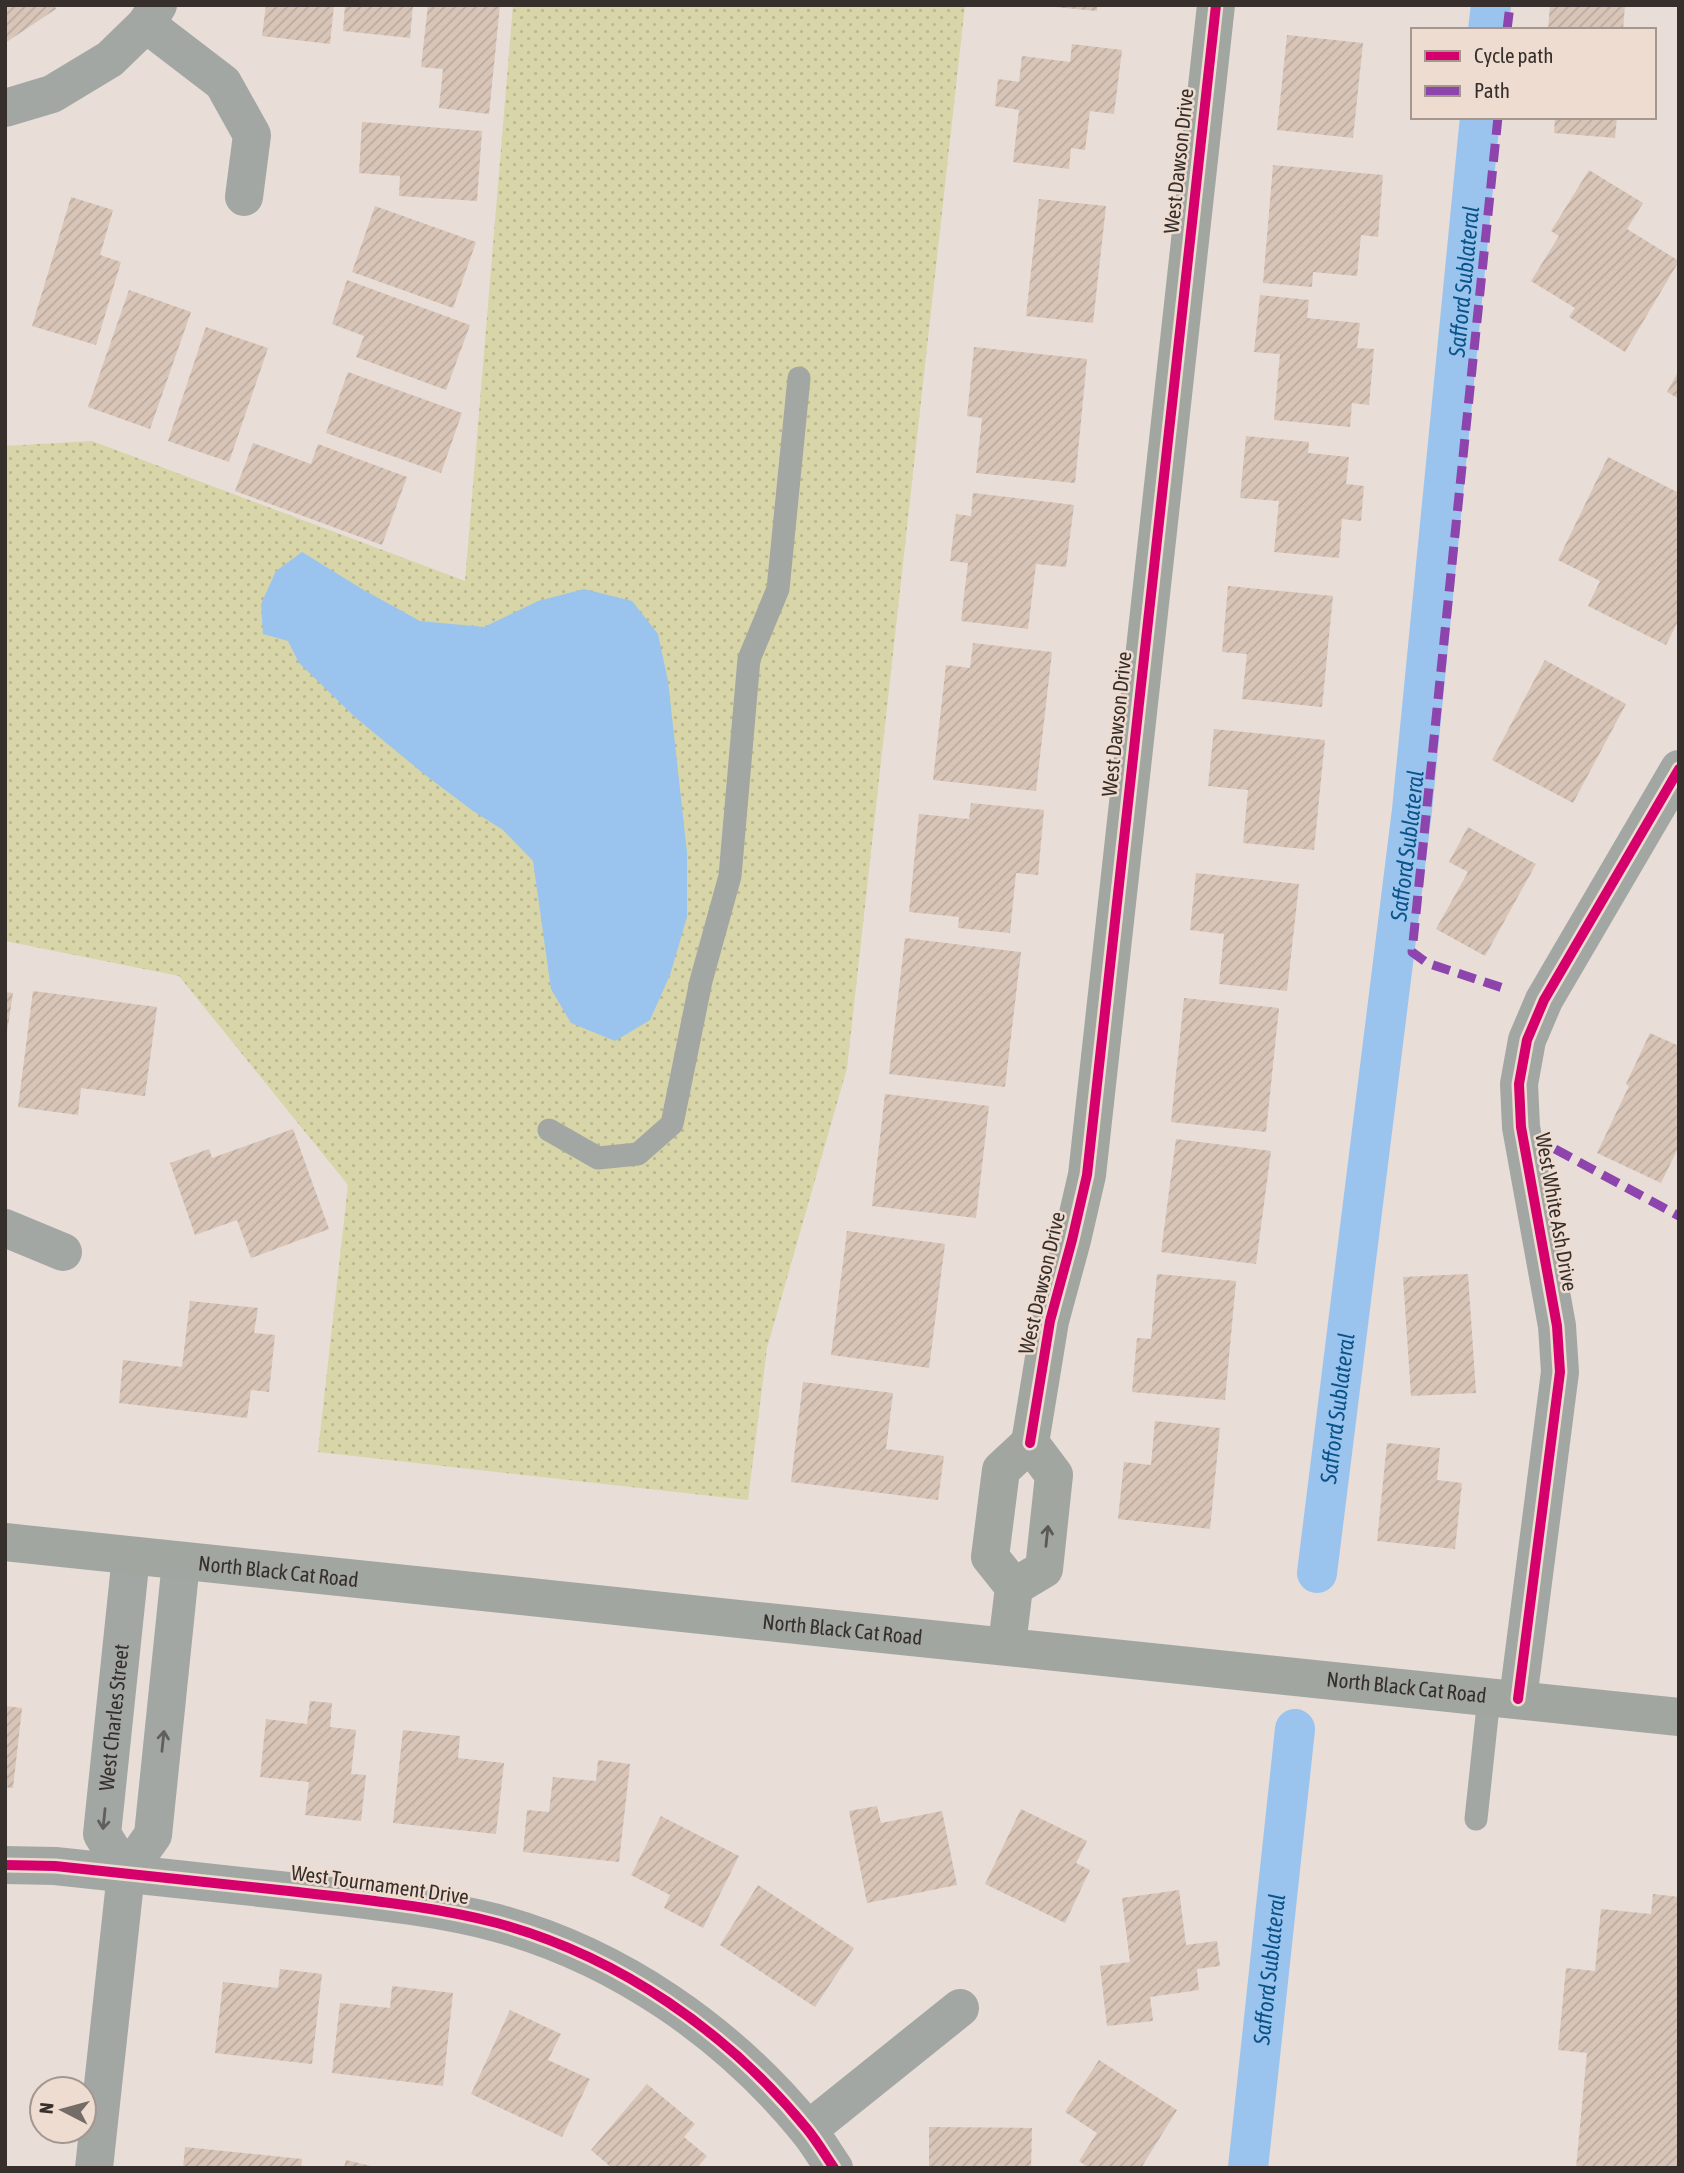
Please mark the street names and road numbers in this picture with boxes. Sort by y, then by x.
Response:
street label: West Dawson Drive [1158,87,1198,235]
street label: West Dawson Drive [1096,650,1136,798]
street label: West White Ash Drive [1531,1131,1583,1293]
street label: West Dawson Drive [1013,1209,1069,1356]
street label: North Black Cat Road [197,1550,360,1591]
street label: North Black Cat Road [761,1609,924,1649]
street label: West Charles Street [94,1643,133,1792]
street label: North Black Cat Road [1325,1666,1488,1707]
street label: West Tournament Drive [290,1860,470,1908]

